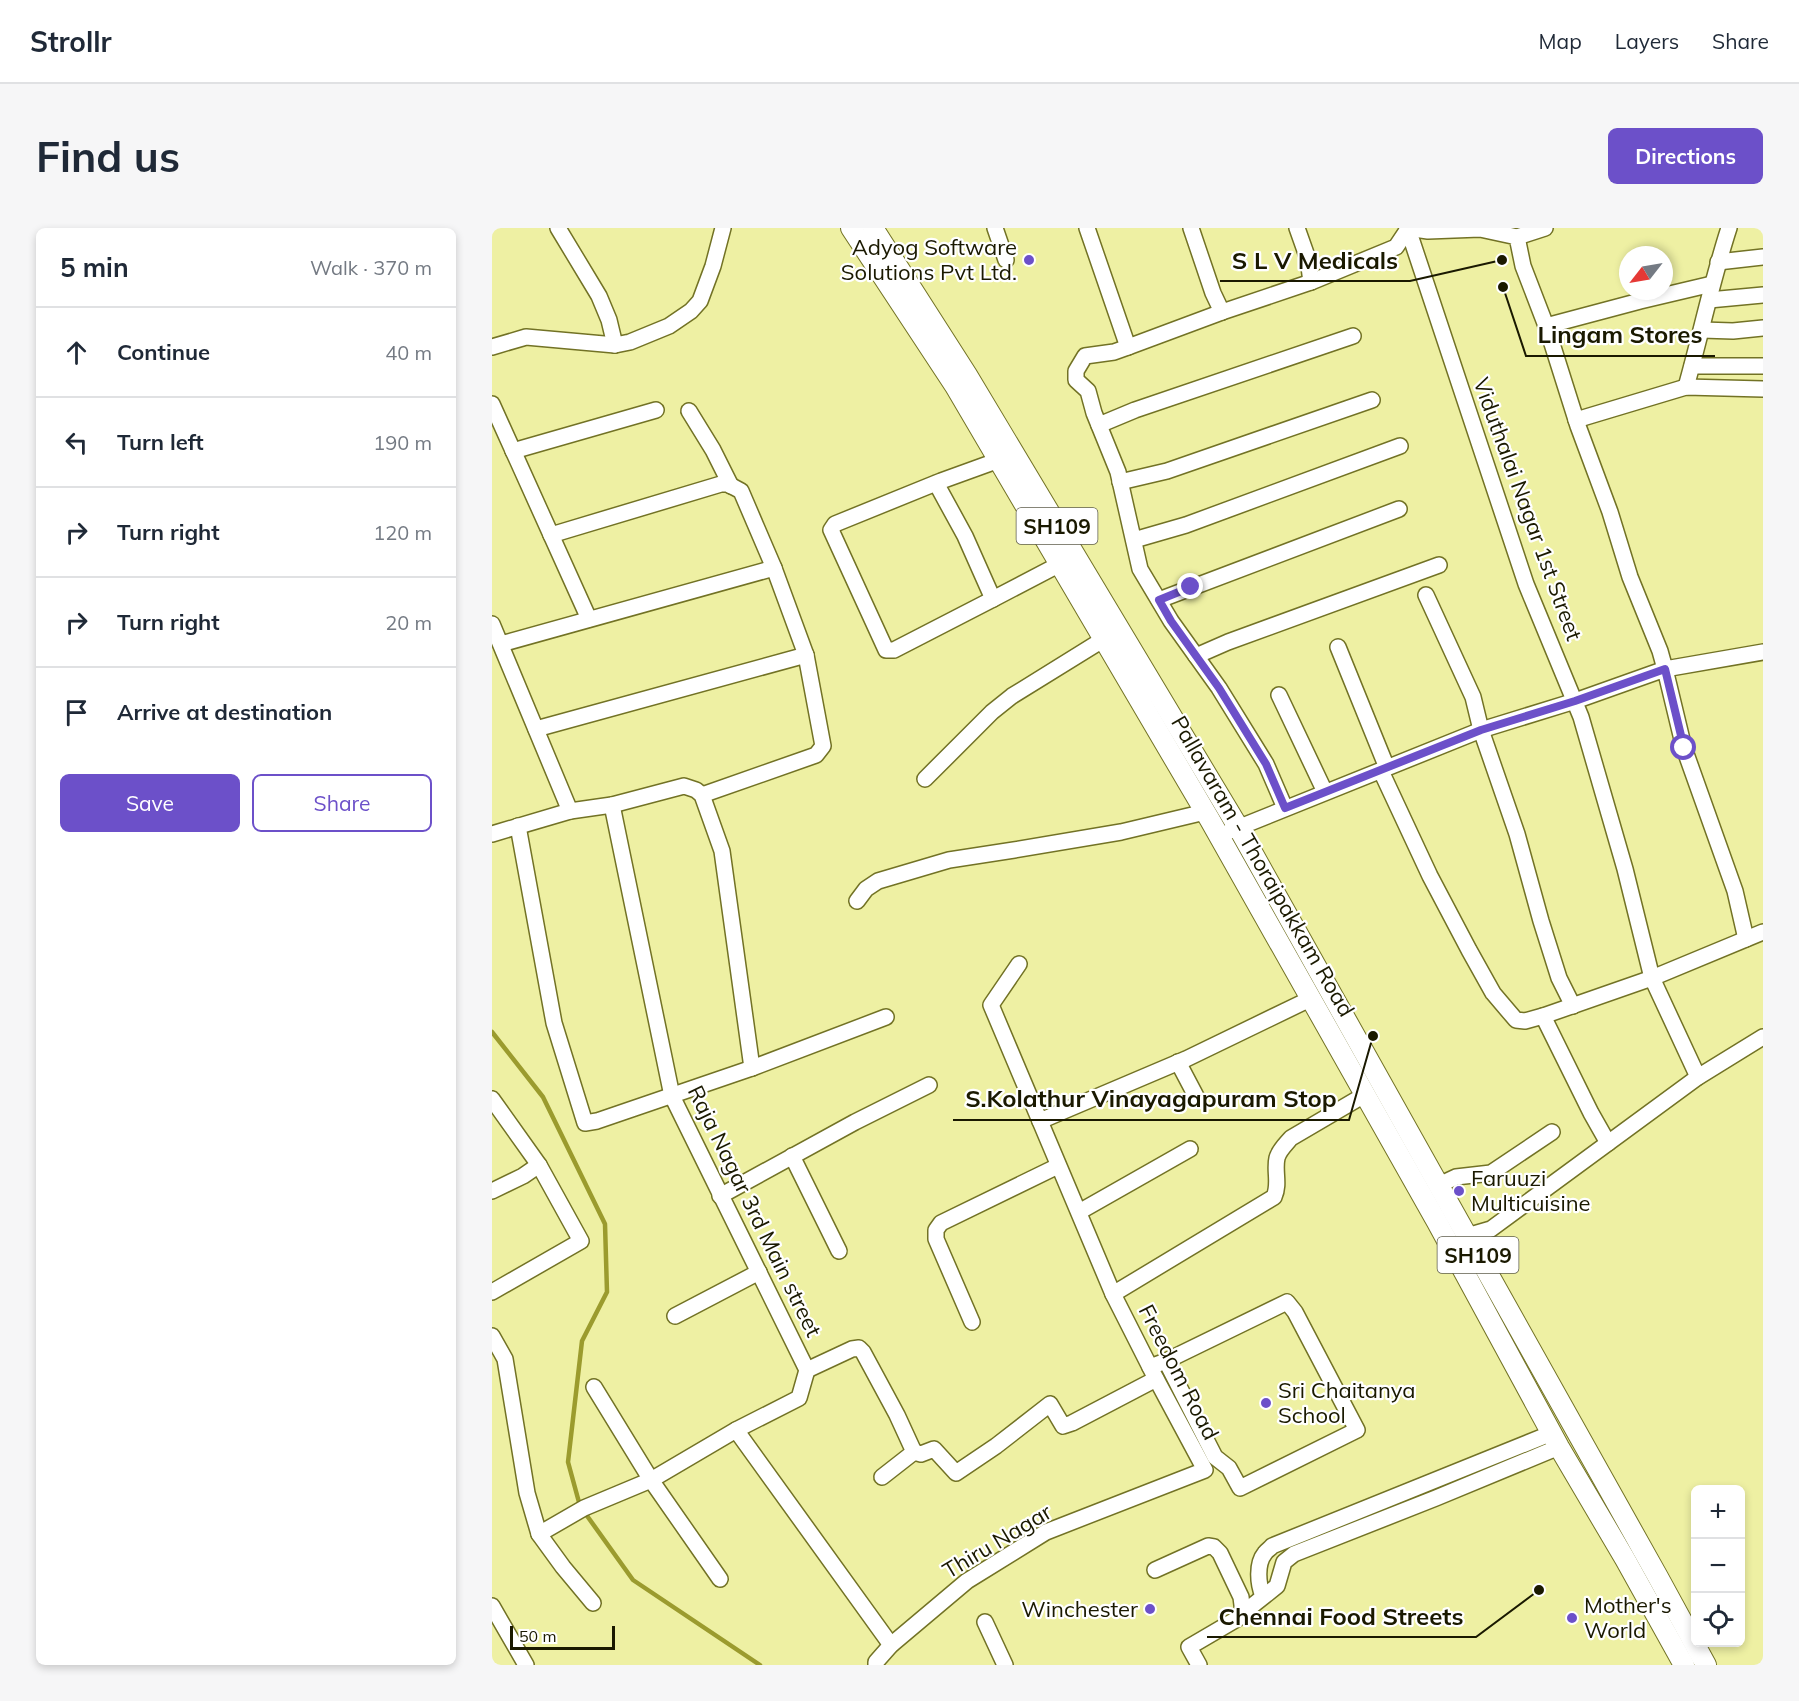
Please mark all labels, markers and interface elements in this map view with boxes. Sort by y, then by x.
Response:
text: Strollr [30,24,112,59]
text: Map [1539,28,1582,54]
text: Layers [1615,28,1679,54]
text: Share [1712,28,1769,54]
button: Directions [1608,128,1763,184]
text: Find us [36,130,180,183]
place label: Adyog Software Solutions Pvt Ltd. [841,233,1017,286]
callout: S L V Medicals [1220,239,1410,281]
text: S L V Medicals [1232,245,1398,275]
north arrow [1619,246,1673,300]
text: 5 min [60,251,129,284]
marker: Adyog Software Solutions Pvt Ltd. [1022,253,1036,267]
text: Walk · 370 m [310,255,432,280]
callout: Lingam Stores [1526,314,1715,356]
text: Lingam Stores [1537,319,1703,349]
icon: ahead [60,336,93,369]
text: Continue [117,338,210,366]
text: 40 m [385,340,432,365]
street label: Viduthalai Nagar 1st Street [1467,374,1589,645]
icon: left [60,426,93,459]
text: Turn left [117,428,204,456]
text: 190 m [373,430,432,455]
road number: SH109 [1016,508,1098,544]
icon: right [60,516,93,549]
text: Turn right [117,518,220,546]
text: 120 m [373,520,432,545]
route end [1177,573,1203,599]
icon: right [60,606,93,639]
text: Turn right [117,608,220,636]
text: 20 m [385,610,432,635]
icon: arrive [60,696,93,729]
text: Arrive at destination [117,698,332,726]
street label: Pallavaram - Thoraipakkam Road [1165,711,1361,1021]
route start [1670,734,1696,760]
button: Save [60,774,240,832]
button: Share [252,774,432,832]
callout: S.Kolathur Vinayagapuram Stop [953,1078,1349,1120]
street label: Raja Nagar 3rd Main street [682,1081,828,1342]
text: S.Kolathur Vinayagapuram Stop [965,1083,1337,1113]
place label: Faruuzi Multicuisine [1471,1164,1591,1217]
marker: Faruuzi Multicuisine [1452,1184,1466,1198]
road number: SH109 [1438,1237,1518,1273]
street label: Freedom Road [1133,1299,1225,1445]
place label: Sri Chaitanya School [1278,1376,1415,1429]
marker: Sri Chaitanya School [1259,1396,1273,1410]
map controls [1691,1485,1745,1647]
button: + [1691,1485,1745,1539]
street label: Thiru Nagar [938,1498,1056,1584]
button: − [1691,1539,1745,1593]
place label: Mother's World [1584,1591,1672,1644]
button: locate [1691,1593,1745,1647]
place label: Winchester [1021,1595,1138,1623]
callout: Chennai Food Streets [1207,1595,1476,1637]
text: Chennai Food Streets [1219,1601,1463,1631]
marker: Winchester [1143,1602,1157,1616]
marker: Mother's World [1565,1611,1579,1625]
scale bar [510,1623,615,1650]
text: 50 m [519,1626,556,1646]

